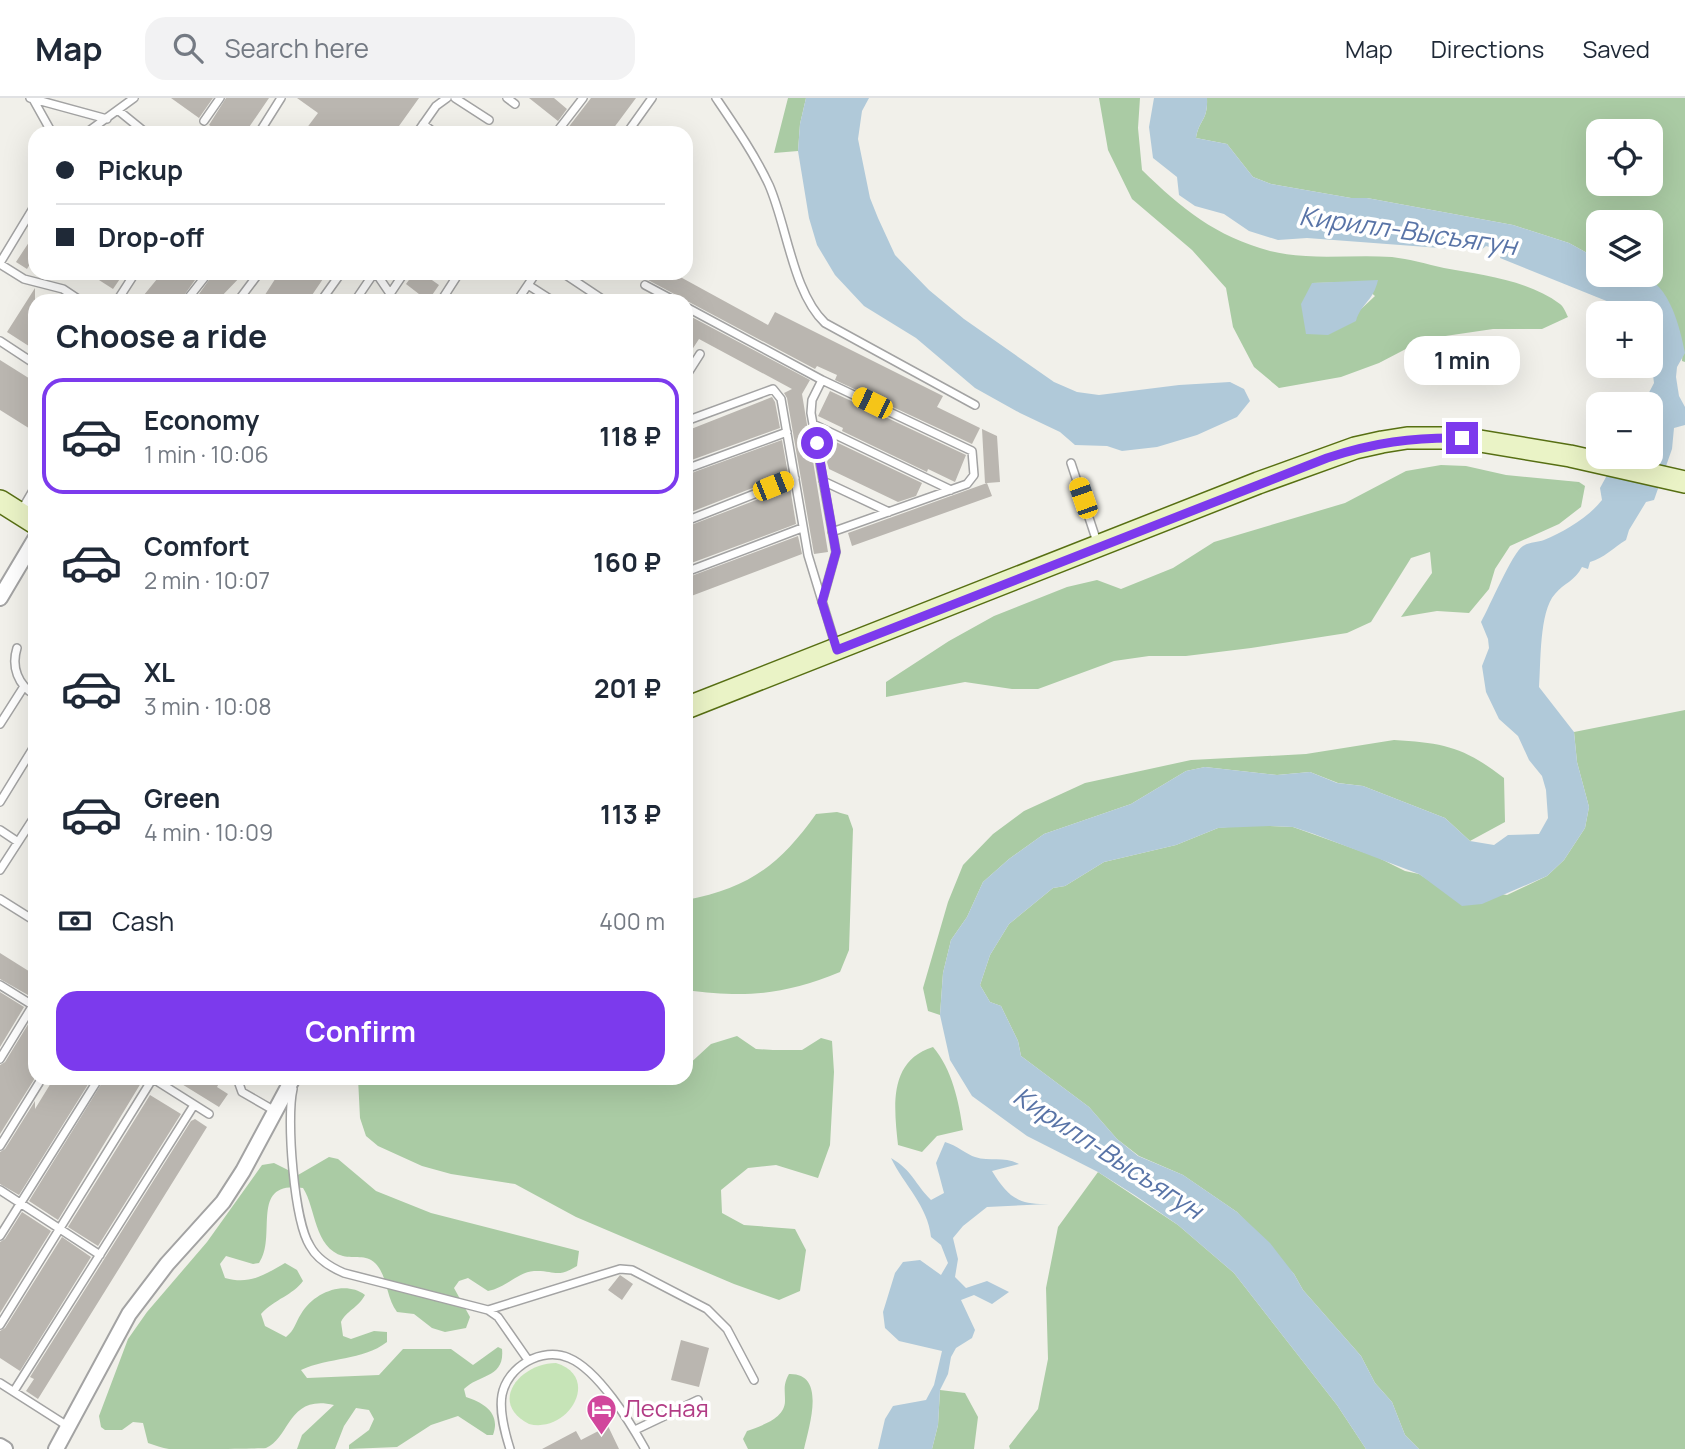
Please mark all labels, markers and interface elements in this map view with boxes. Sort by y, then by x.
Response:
search box [145,17,635,80]
text: Map [35,26,103,71]
icon: search [169,29,207,67]
text: Search here [225,30,369,66]
text: Map [1345,32,1393,65]
text: Directions [1431,32,1544,65]
text: Saved [1582,32,1650,65]
map controls [1586,119,1663,469]
button: locate [1586,119,1663,196]
text: Pickup [98,152,183,188]
water label: Кирилл-Высъягун [1297,197,1522,263]
button: layers [1586,210,1663,287]
text: Drop-off [98,219,204,255]
button: + [1586,301,1663,378]
text: Choose a ride [56,314,267,358]
callout: 1 min [1404,336,1520,386]
text: 1 min [1434,344,1490,376]
car [849,384,896,422]
button: − [1586,392,1663,469]
text: Economy [144,402,259,438]
icon: car [60,405,123,468]
text: 118 ₽ [599,418,661,454]
route end [1446,422,1478,454]
route start [801,427,833,459]
text: 1 min · 10:06 [144,438,269,470]
car [750,468,797,504]
car [1067,475,1100,521]
text: Comfort [144,528,250,564]
icon: car [60,531,123,594]
text: 160 ₽ [593,544,661,580]
text: 2 min · 10:07 [144,564,270,596]
text: XL [144,654,175,690]
icon: car [60,657,123,720]
text: 201 ₽ [594,670,661,706]
text: 3 min · 10:08 [144,690,272,722]
text: Green [144,780,220,816]
icon: car [60,783,123,846]
text: 113 ₽ [600,796,661,832]
text: 4 min · 10:09 [144,816,273,848]
icon: cash [56,902,94,940]
text: Cash [112,903,174,939]
text: 400 m [599,905,665,937]
button: Confirm [56,991,665,1071]
water label: Кирилл-Высъягун [1007,1077,1212,1228]
place label: Лесная [624,1391,709,1424]
hotel icon: Лесная [584,1392,618,1436]

